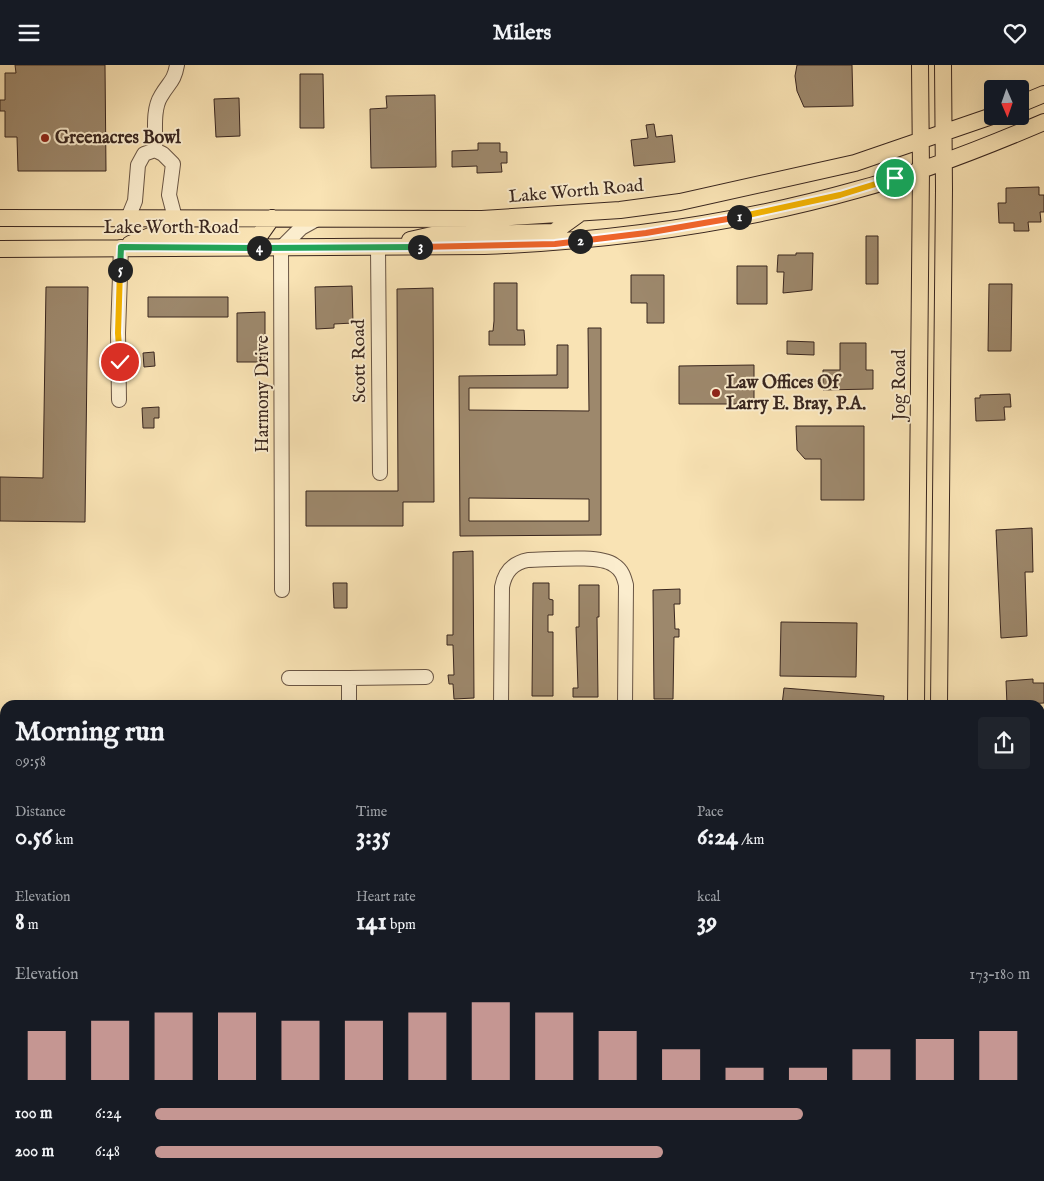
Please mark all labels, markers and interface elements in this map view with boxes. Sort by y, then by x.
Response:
icon: menu [15,19,43,47]
text: Milers [493,19,551,47]
icon: heart [1001,19,1029,47]
north arrow [984,80,1029,125]
map controls [984,80,1029,125]
place label: Greenacres Bowl [55,127,182,150]
marker: Greenacres Bowl [39,132,51,144]
pin [874,157,916,199]
icon: arrive [881,164,909,192]
street label: Lake Worth Road [508,175,645,209]
pin: 1 [726,205,752,229]
text: 1 [737,208,742,226]
street label: Lake Worth Road [103,217,239,240]
pin: 2 [568,229,592,253]
text: 2 [577,232,584,250]
pin: 4 [246,235,272,261]
pin: 3 [408,235,432,259]
text: 3 [418,238,423,256]
text: 4 [256,239,263,257]
pin: 5 [108,257,132,283]
text: 5 [118,261,123,279]
street label: Scott Road [348,319,372,403]
street label: Harmony Drive [252,335,275,453]
pin [99,341,141,383]
icon: check [106,348,134,376]
street label: Jog Road [889,349,912,422]
place label: Law Offices Of Larry E. Bray, P.A. [726,372,866,416]
marker: Law Offices Of Larry E. Bray, P.A. [710,387,722,399]
text: Morning run [15,715,165,750]
button: share [978,717,1030,769]
text: 09:58 [15,752,46,772]
text: Distance [15,803,66,821]
text: Time [356,803,387,821]
text: Pace [697,803,724,821]
text: 0.56 [15,821,52,853]
text: 3:35 [356,821,390,853]
text: 6:24 [697,821,738,853]
text: km [52,831,74,849]
text: /km [738,831,764,849]
text: Elevation [15,888,71,906]
text: Heart rate [356,888,416,906]
text: kcal [697,888,720,906]
text: 8 [15,906,25,938]
text: 141 [356,906,387,938]
text: 39 [697,906,717,938]
text: m [25,916,39,934]
text: bpm [387,916,416,934]
text: Elevation [15,965,78,985]
text: 173–180 m [969,965,1030,985]
text: 100 m [15,1104,52,1124]
text: 6:24 [95,1104,121,1124]
text: 200 m [15,1142,54,1162]
text: 6:48 [95,1142,120,1162]

